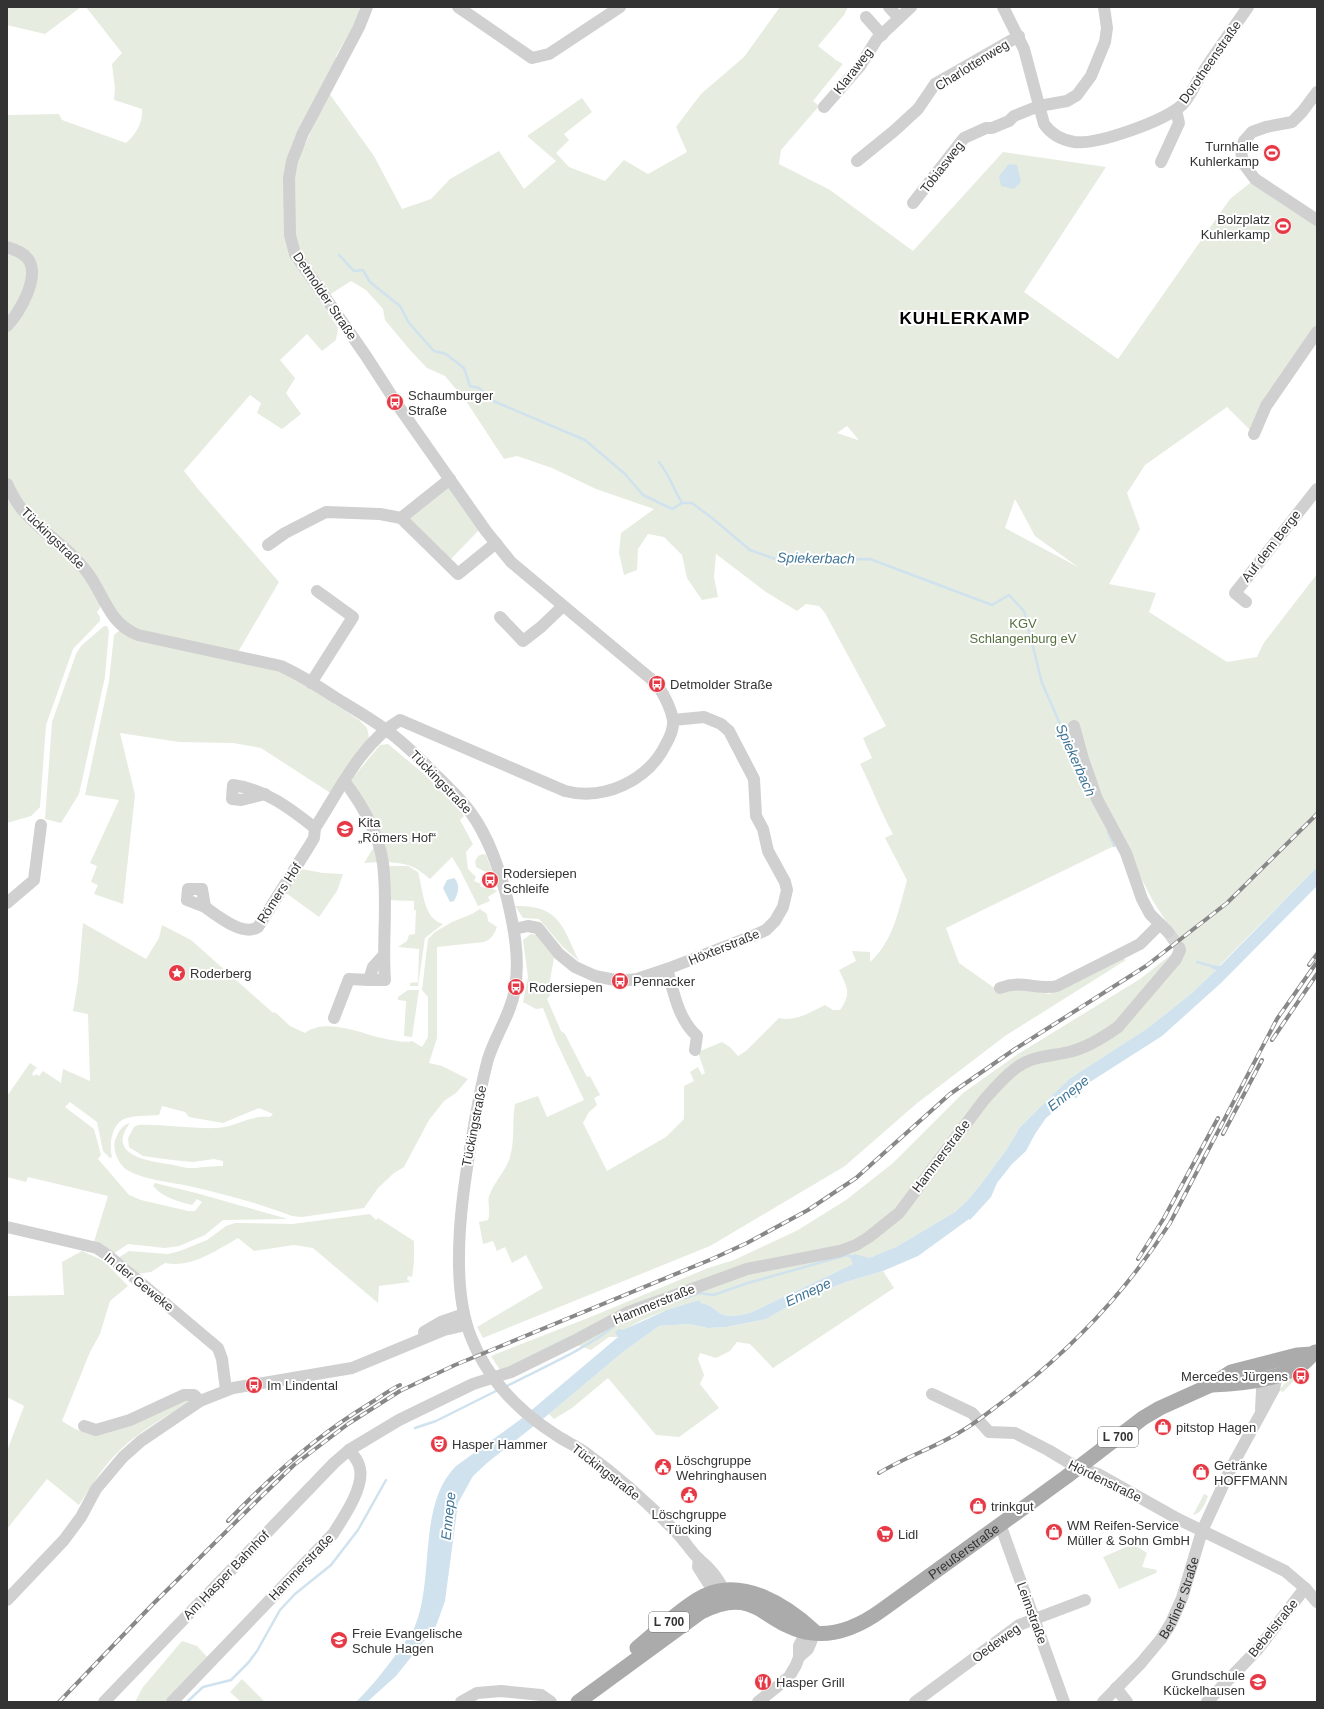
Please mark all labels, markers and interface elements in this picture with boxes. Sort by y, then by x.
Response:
street label: Dorotheenstraße [1176,18,1244,106]
street label: Charlottenweg [932,36,1012,94]
street label: Klaraweg [830,45,876,97]
street label: Tobiasweg [917,138,967,196]
place label: Turnhalle Kuhlerkamp [1190,139,1259,169]
sports icon: Turnhalle Kuhlerkamp [1262,143,1282,163]
place label: Bolzplatz Kuhlerkamp [1201,212,1270,242]
sports icon: Bolzplatz Kuhlerkamp [1273,216,1293,236]
street label: Detmolder Straße [290,249,360,343]
district label: KUHLERKAMP [900,309,1030,328]
place label: Schaumburger Straße [408,388,494,418]
bus stop icon: Schaumburger Straße [385,392,405,412]
street label: Tückingstraße [18,504,88,572]
street label: Auf dem Berge [1238,507,1304,585]
water label: Spiekerbach [777,549,855,567]
park label: KGV Schlangenburg eV [970,616,1077,646]
bus stop icon: Detmolder Straße [647,674,667,694]
place label: Detmolder Straße [670,677,773,692]
water label: Spiekerbach [1053,721,1099,799]
street label: Tückingstraße [407,747,475,817]
place label: Kita „Römers Hof“ [358,815,436,845]
school or university icon: Kita „Römers Hof“ [335,819,355,839]
street label: Römers Hof [254,860,304,926]
place label: Rodersiepen Schleife [503,866,577,896]
bus stop icon: Rodersiepen Schleife [480,870,500,890]
street label: Höxterstraße [686,926,762,968]
place icon: Roderberg [167,963,187,983]
place label: Roderberg [190,966,251,981]
bus stop icon: Pennacker [610,971,630,991]
place label: Pennacker [633,974,696,989]
bus stop icon: Rodersiepen [506,977,526,997]
place label: Rodersiepen [529,980,603,995]
water label: Ennepe [1044,1072,1092,1114]
street label: Tückingstraße [459,1084,489,1168]
street label: Hammerstraße [909,1117,973,1195]
street label: In der Geweke [101,1250,177,1314]
water label: Ennepe [783,1274,833,1309]
street label: Hammerstraße [611,1281,697,1327]
bus stop icon: Mercedes Jürgens [1291,1366,1311,1386]
place label: Mercedes Jürgens [1181,1369,1288,1384]
bus stop icon: Im Lindental [244,1375,264,1395]
place label: Im Lindental [267,1378,338,1393]
shop icon: pitstop Hagen [1153,1417,1173,1437]
place label: pitstop Hagen [1176,1420,1256,1435]
road number: L 700 [1098,1427,1138,1447]
theatre icon: Hasper Hammer [429,1434,449,1454]
place label: Hasper Hammer [452,1437,548,1452]
street label: Tückingstraße [569,1441,643,1503]
place label: Löschgruppe Wehringhausen [676,1453,767,1483]
public building icon: Löschgruppe Wehringhausen [653,1457,673,1477]
street label: Hördenstraße [1066,1457,1144,1505]
place label: Getränke HOFFMANN [1214,1458,1288,1488]
shop icon: Getränke HOFFMANN [1191,1462,1211,1482]
public building icon: Löschgruppe Tücking [679,1485,699,1505]
water label: Ennepe [438,1491,459,1541]
shop icon: trinkgut [968,1496,988,1516]
place label: trinkgut [991,1499,1034,1514]
place label: Löschgruppe Tücking [651,1507,727,1537]
place label: WM Reifen-Service Müller & Sohn GmbH [1067,1518,1190,1548]
street label: Preußerstraße [925,1520,1002,1582]
shop icon: WM Reifen-Service Müller & Sohn GmbH [1044,1522,1064,1542]
supermarket icon: Lidl [875,1524,895,1544]
street label: Am Hasper Bahnhof [180,1527,272,1622]
place label: Lidl [898,1527,918,1542]
street label: Hammerstraße [265,1531,337,1603]
street label: Berliner Straße [1155,1555,1201,1642]
street label: Leimstraße [1014,1580,1050,1646]
street label: Bebelstraße [1245,1596,1301,1660]
road number: L 700 [649,1612,689,1632]
street label: Oedeweg [969,1621,1023,1665]
place label: Freie Evangelische Schule Hagen [352,1626,463,1656]
school or university icon: Freie Evangelische Schule Hagen [329,1630,349,1650]
place label: Grundschule Kückelhausen [1163,1668,1245,1698]
restaurant icon: Hasper Grill [753,1672,773,1692]
school or university icon: Grundschule Kückelhausen [1248,1672,1268,1692]
place label: Hasper Grill [776,1675,845,1690]

